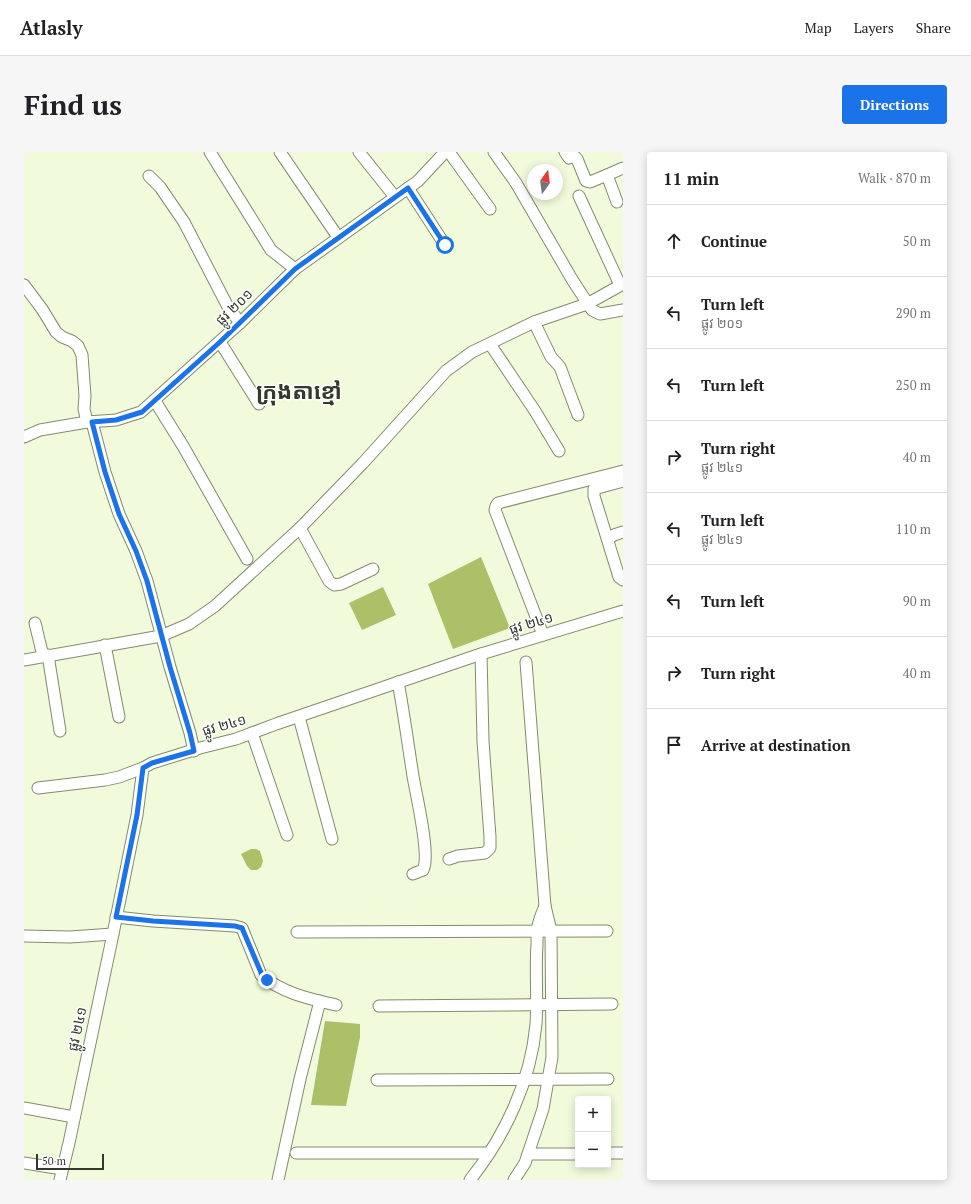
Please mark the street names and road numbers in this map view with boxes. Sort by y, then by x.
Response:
street label: ផ្លូវ ២០១ [211,284,259,331]
street label: ផ្លូវ ២៤១ [506,607,556,641]
street label: ផ្លូវ ២៤១ [200,709,249,743]
street label: ផ្លូវ ២៤១ [63,1005,94,1054]

